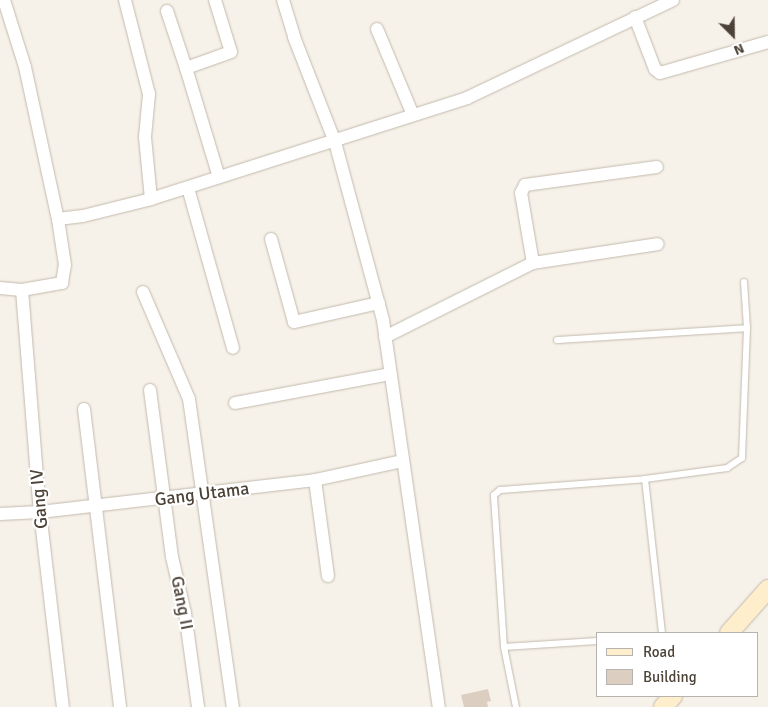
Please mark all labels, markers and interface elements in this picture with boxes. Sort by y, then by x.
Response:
north arrow [708,10,758,60]
text: N [731,40,747,59]
street label: Gang IV [26,468,52,530]
street label: Gang Utama [154,477,250,511]
street label: Gang II [166,574,198,632]
legend [596,632,758,697]
text: Road [643,643,675,661]
text: Building [643,668,697,686]

